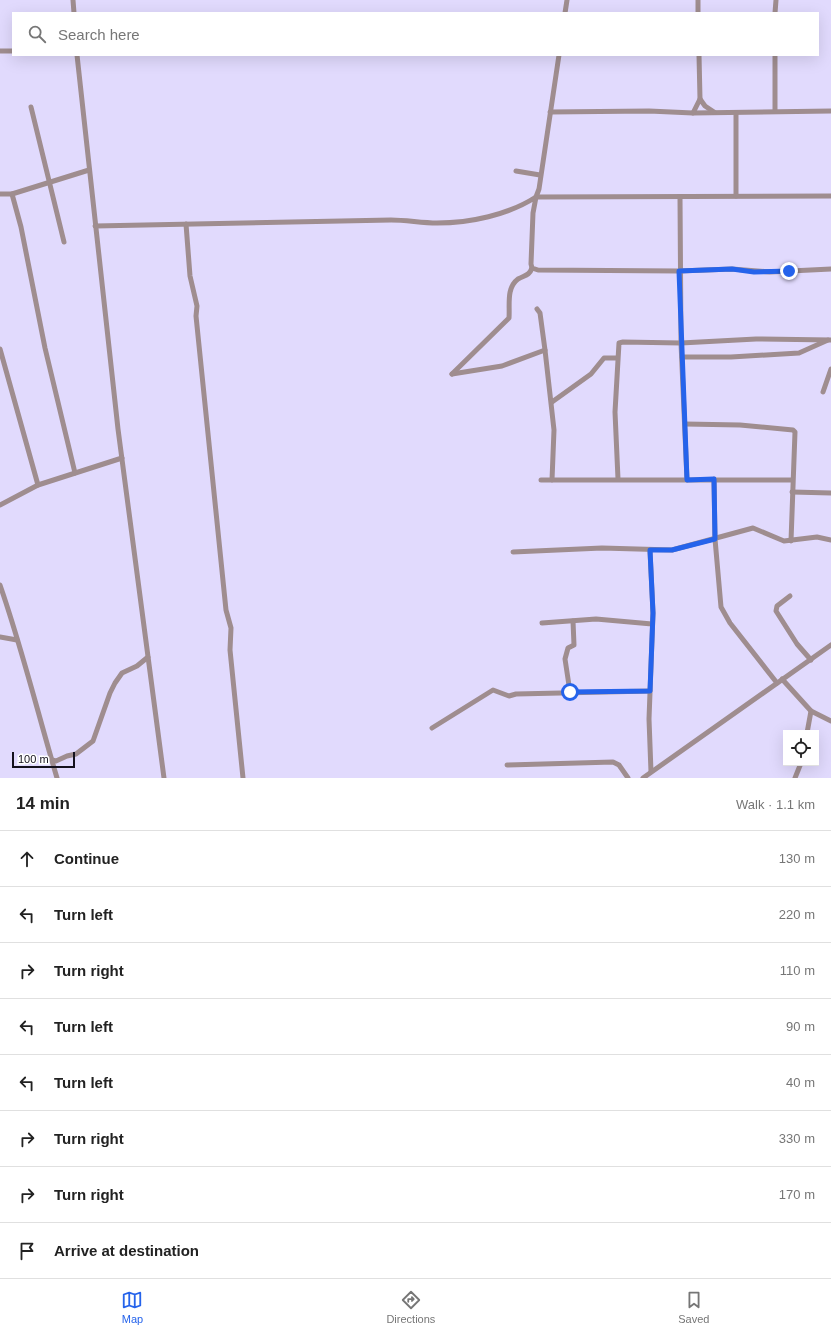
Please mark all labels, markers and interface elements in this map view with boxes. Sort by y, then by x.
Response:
search box [12,12,819,56]
icon: search [26,23,48,45]
text: Search here [58,26,140,43]
route end [780,262,798,280]
route start [561,683,579,701]
map controls [783,730,819,766]
button: locate [783,730,819,766]
scale bar [12,750,75,769]
text: 100 m [18,753,49,765]
text: 14 min [16,794,70,813]
text: Walk · 1.1 km [736,797,815,812]
icon: ahead [16,848,38,870]
text: Continue [54,850,119,867]
text: 130 m [779,851,815,866]
icon: left [16,904,38,926]
text: Turn left [54,906,113,923]
text: 220 m [779,907,815,922]
icon: right [16,960,38,982]
text: Turn right [54,962,124,979]
text: 110 m [780,963,815,978]
icon: left [16,1016,38,1038]
text: Turn left [54,1018,113,1035]
text: 90 m [786,1019,815,1034]
icon: left [16,1072,38,1094]
text: Turn left [54,1074,113,1091]
text: 40 m [786,1075,815,1090]
icon: right [16,1128,38,1150]
text: Turn right [54,1130,124,1147]
text: 330 m [779,1131,815,1146]
icon: right [16,1184,38,1206]
text: Turn right [54,1186,124,1203]
text: 170 m [779,1187,815,1202]
icon: arrive [16,1240,38,1262]
text: Arrive at destination [54,1242,199,1259]
tab: Map [121,1289,143,1325]
tab: Directions [386,1289,435,1325]
tab: Saved [678,1289,709,1325]

